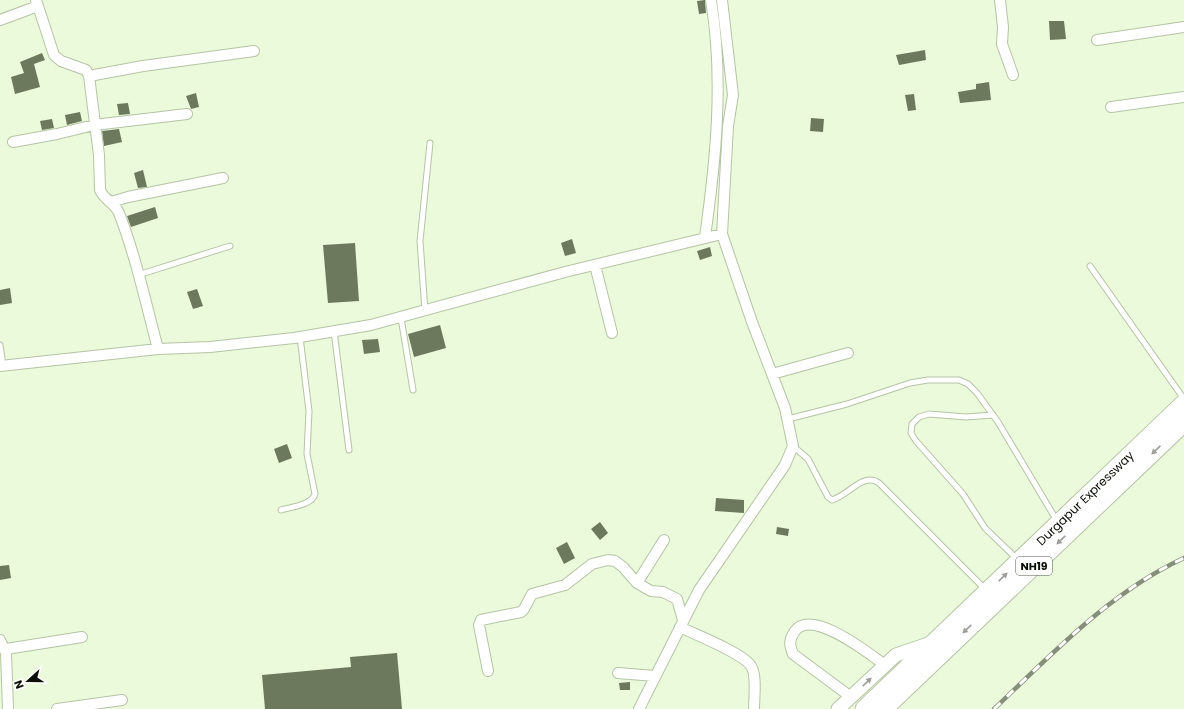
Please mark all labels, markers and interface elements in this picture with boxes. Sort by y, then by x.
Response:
one-way arrow [1151,445,1161,455]
street label: Durgapur Expressway [1033,447,1138,549]
one-way arrow [1056,535,1066,544]
road number: NH19 [1016,557,1052,575]
one-way arrow [998,572,1008,582]
one-way arrow [962,625,972,634]
north arrow [8,661,48,701]
text: N [10,678,28,691]
one-way arrow [862,678,872,687]

